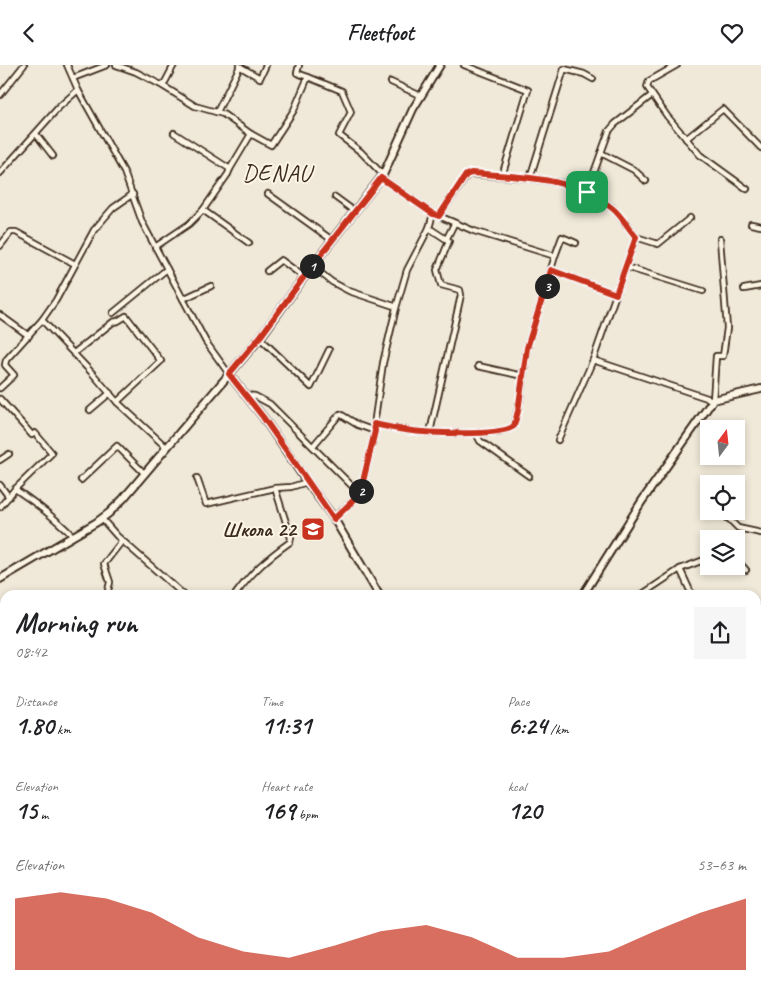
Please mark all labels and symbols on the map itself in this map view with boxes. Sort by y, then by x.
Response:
district label: DENAU [242,158,315,188]
pin [566,171,608,213]
pin: 1 [300,253,324,279]
pin: 3 [534,273,560,299]
north arrow [700,420,745,465]
pin: 2 [348,479,374,503]
place label: Школа 22 [222,516,299,542]
school or university icon: Школа 22 [300,516,326,542]

